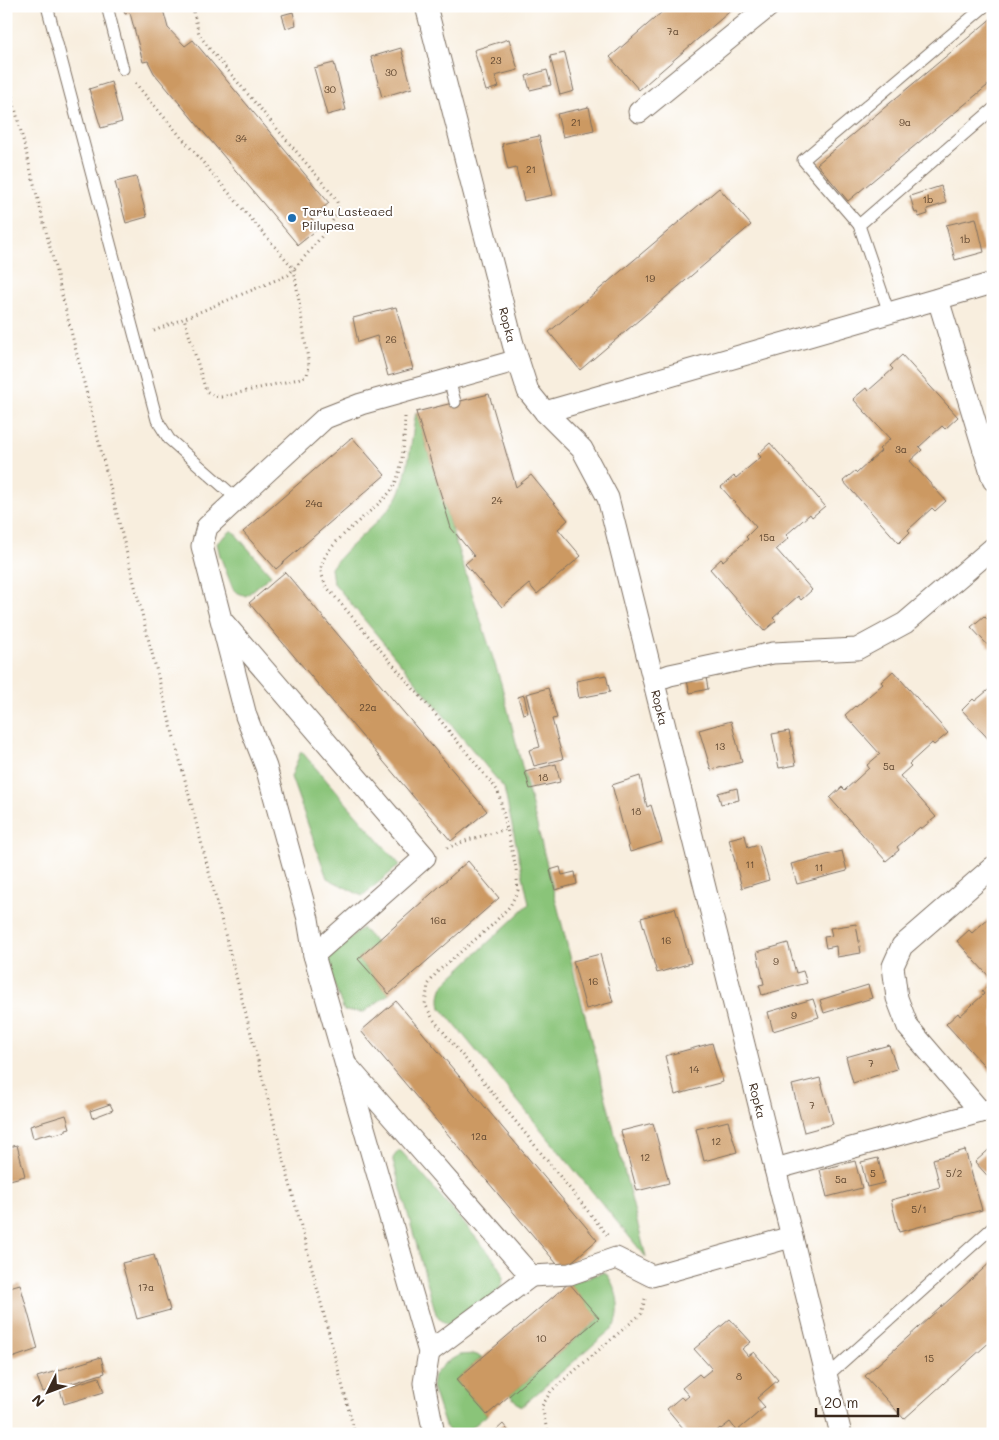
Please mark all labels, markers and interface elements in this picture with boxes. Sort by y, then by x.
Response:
house number: 7a [667,24,679,38]
house number: 23 [490,53,502,67]
house number: 30 [385,65,397,79]
house number: 30 [324,82,336,96]
house number: 21 [571,115,581,129]
house number: 9a [899,115,911,129]
house number: 34 [235,131,247,145]
house number: 21 [526,162,536,176]
house number: 1b [923,192,933,206]
place label: Tartu Lasteaed Piilupesa [302,203,393,233]
marker: Tartu Lasteaed Piilupesa [286,212,298,224]
house number: 1b [960,232,970,246]
house number: 19 [645,271,655,285]
street label: Ropka [496,305,520,344]
house number: 26 [385,332,397,346]
house number: 3a [895,442,907,456]
house number: 24 [491,493,503,507]
house number: 24a [305,496,323,510]
house number: 15a [759,530,775,544]
street label: Ropka [648,688,672,727]
house number: 22a [359,700,377,714]
house number: 13 [715,739,725,753]
house number: 5a [883,759,895,773]
house number: 18 [538,770,548,784]
house number: 18 [631,804,641,818]
house number: 11 [746,857,754,871]
house number: 11 [815,860,823,874]
house number: 16a [430,913,446,927]
house number: 16 [661,933,671,947]
house number: 9 [773,954,779,968]
house number: 16 [588,974,598,988]
house number: 9 [791,1008,797,1022]
house number: 7 [868,1056,874,1070]
house number: 14 [689,1062,699,1076]
street label: Ropka [746,1081,770,1120]
house number: 7 [809,1098,815,1112]
house number: 12a [471,1129,487,1143]
house number: 12 [711,1134,721,1148]
house number: 12 [640,1150,650,1164]
house number: 5 [870,1166,876,1180]
house number: 5/2 [946,1166,962,1180]
house number: 5a [835,1172,847,1186]
house number: 5/1 [911,1202,927,1216]
house number: 17a [138,1280,154,1294]
house number: 10 [536,1331,546,1345]
house number: 15 [924,1351,934,1365]
north arrow [22,1368,72,1418]
house number: 8 [736,1369,742,1383]
scale bar [816,1385,899,1417]
text: N [27,1391,49,1411]
text: 20 m [824,1392,858,1412]

